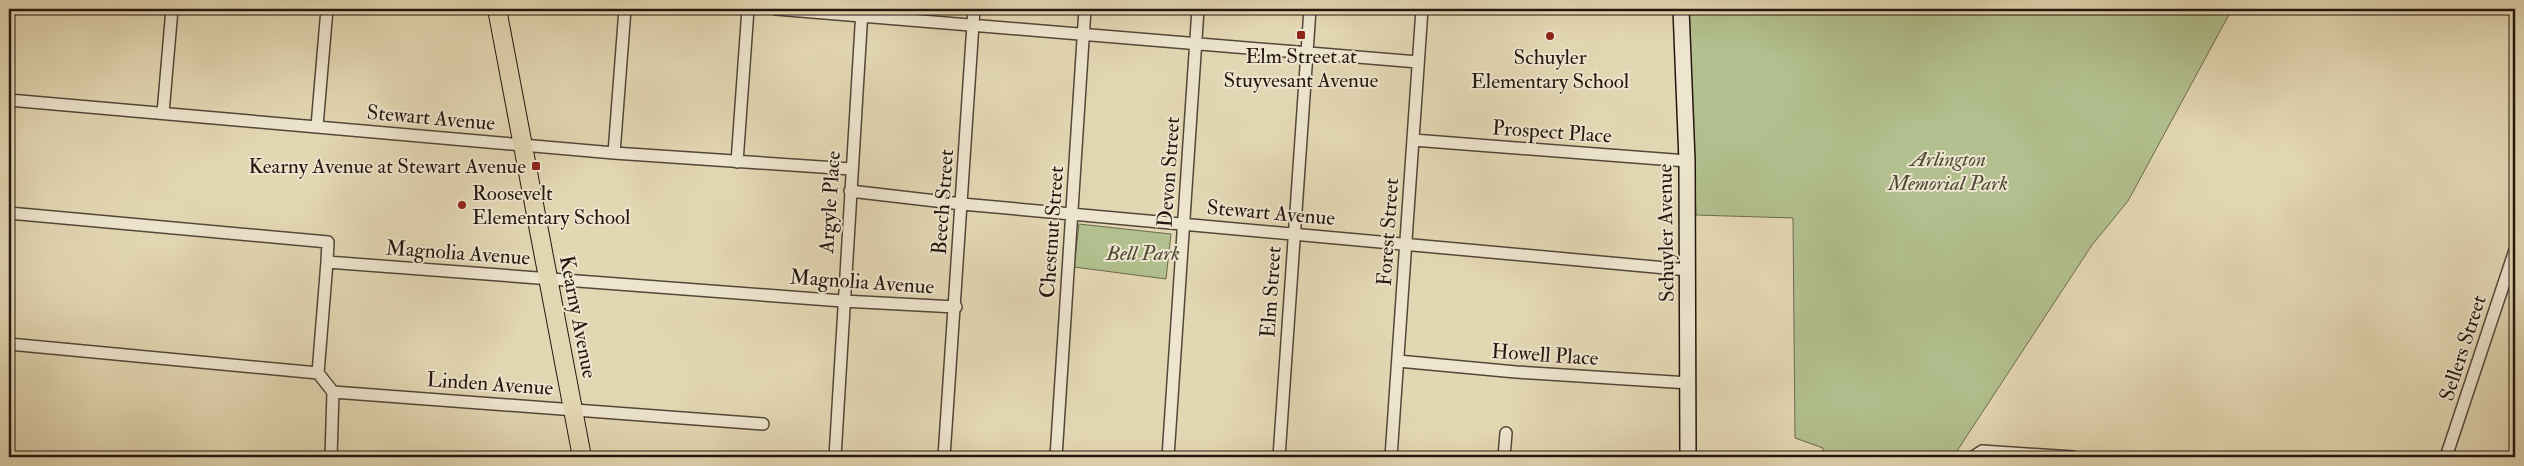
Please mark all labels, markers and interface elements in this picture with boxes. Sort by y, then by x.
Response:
marker: Elm Street at Stuyvesant Avenue [1295,29,1307,41]
marker: Schuyler Elementary School [1544,30,1556,42]
place label: Elm Street at Stuyvesant Avenue [1224,43,1379,94]
place label: Schuyler Elementary School [1471,44,1630,95]
street label: Stewart Avenue [366,99,496,137]
street label: Prospect Place [1491,114,1613,150]
street label: Devon Street [1152,116,1186,228]
park label: Arlington Memorial Park [1886,146,2008,197]
street label: Beech Street [926,148,960,256]
street label: Argyle Place [813,150,847,255]
place label: Kearny Avenue at Stewart Avenue [248,153,526,180]
marker: Kearny Avenue at Stewart Avenue [530,160,542,172]
street label: Schuyler Avenue [1651,163,1681,302]
street label: Chestnut Street [1034,165,1070,299]
street label: Forest Street [1371,177,1405,287]
place label: Roosevelt Elementary School [472,180,631,231]
street label: Stewart Avenue [1206,194,1336,232]
marker: Roosevelt Elementary School [456,199,468,211]
street label: Magnolia Avenue [385,234,531,272]
park label: Bell Park [1105,240,1180,267]
street label: Elm Street [1254,245,1288,339]
street label: Kearny Avenue [553,253,603,381]
street label: Magnolia Avenue [789,263,935,301]
street label: Sellers Street [2433,291,2493,404]
street label: Howell Place [1491,338,1600,372]
street label: Linden Avenue [426,366,554,402]

